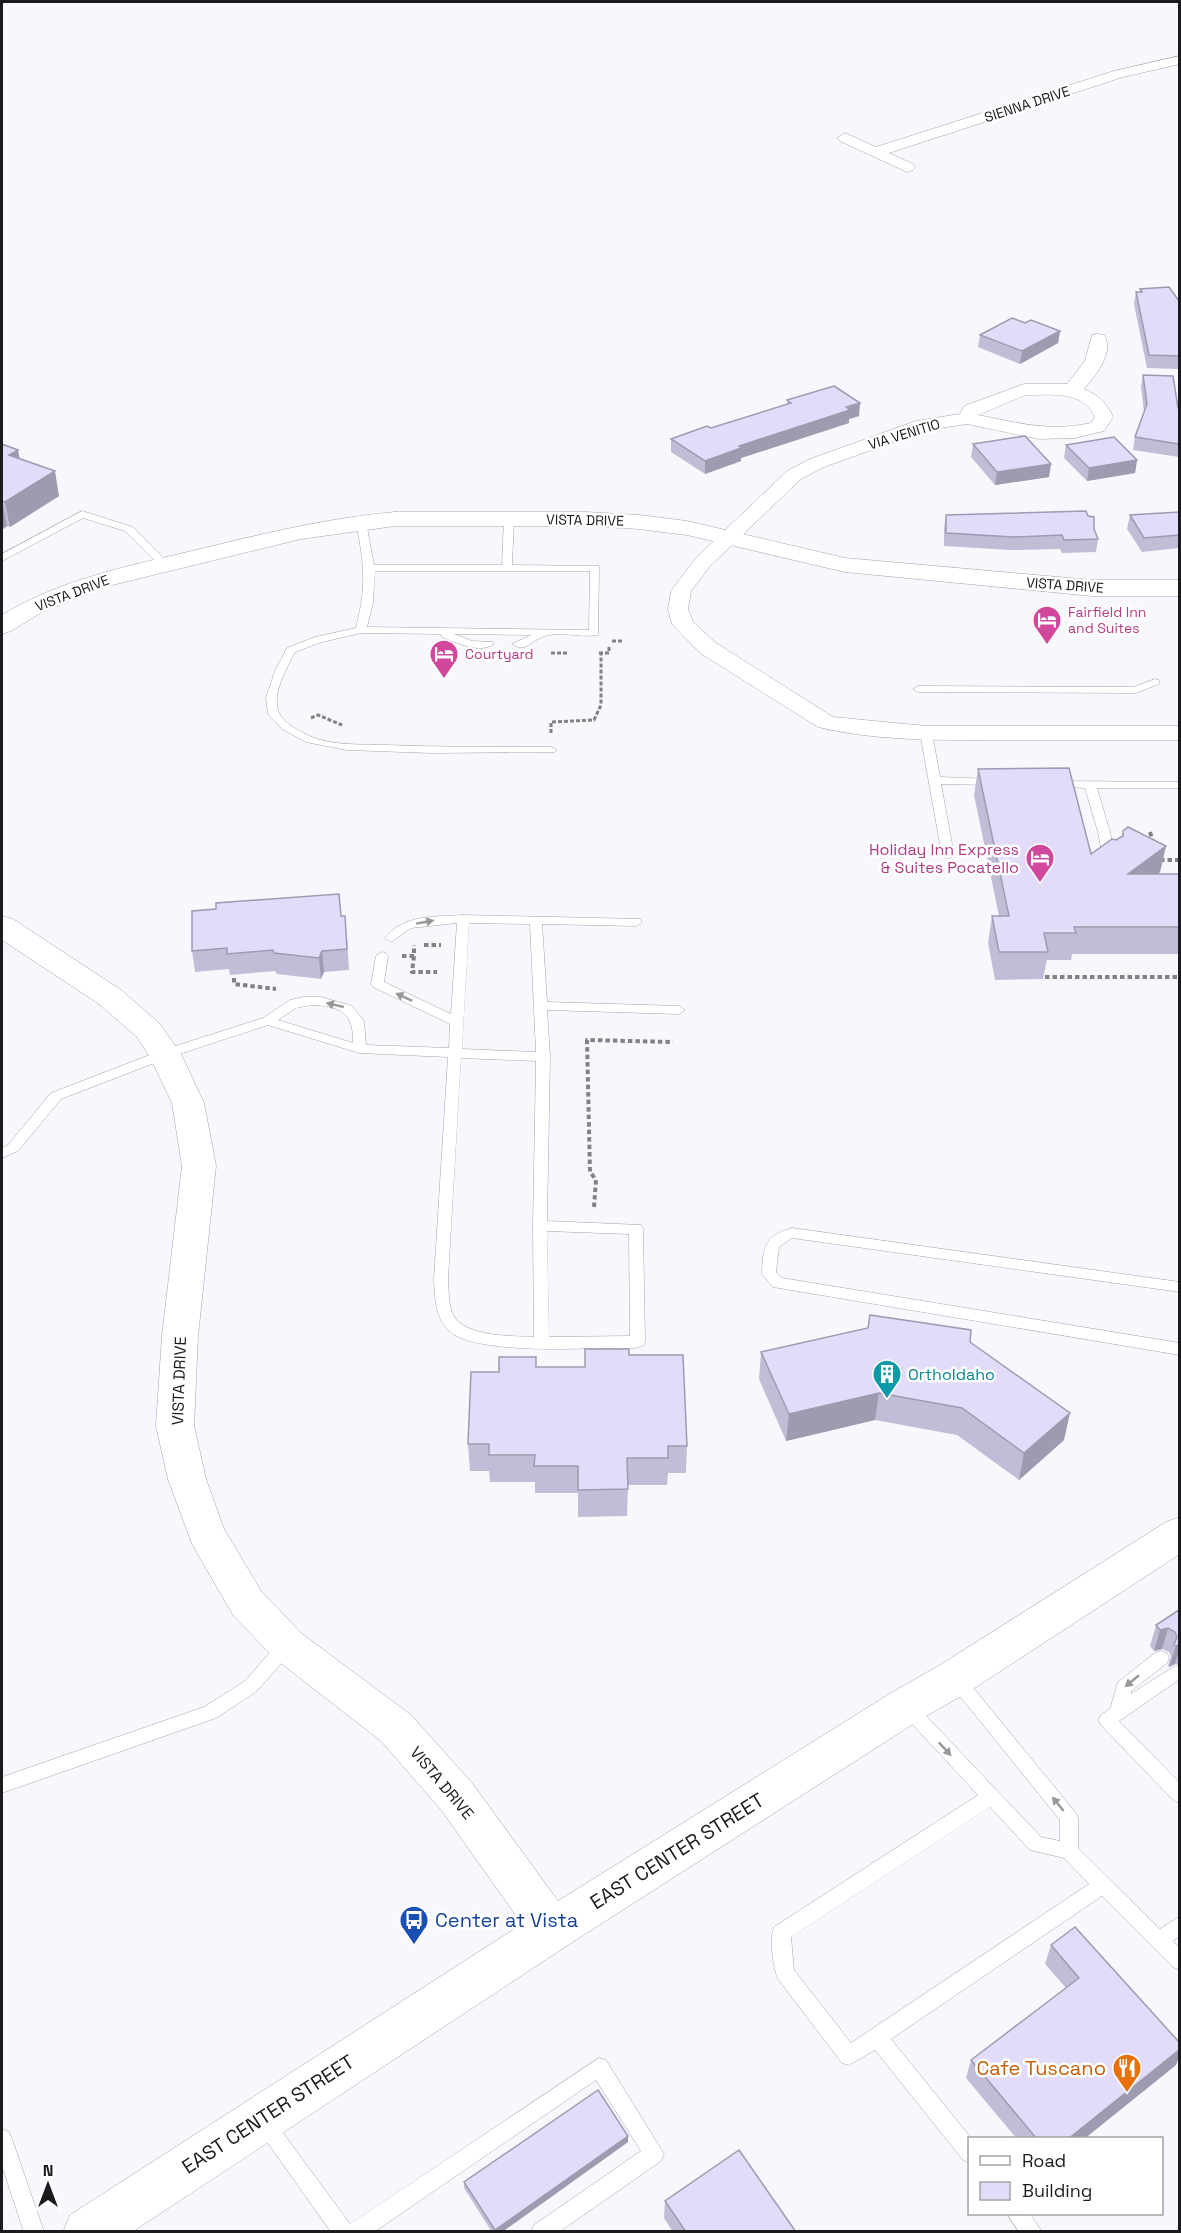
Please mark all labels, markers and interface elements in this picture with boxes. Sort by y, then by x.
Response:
street label: SIENNA DRIVE [982,82,1072,126]
street label: VIA VENITIO [866,415,942,453]
street label: VISTA DRIVE [546,510,624,530]
street label: VISTA DRIVE [32,571,112,615]
street label: VISTA DRIVE [1026,573,1105,597]
place label: Fairfield Inn and Suites [1068,603,1146,637]
hotel icon: Fairfield Inn and Suites [1031,604,1063,646]
hotel icon: Courtyard [428,638,460,680]
place label: Courtyard [465,645,534,663]
place label: Holiday Inn Express & Suites Pocatello [869,839,1019,878]
hotel icon: Holiday Inn Express & Suites Pocatello [1024,842,1056,884]
one-way arrow [415,917,434,926]
one-way arrow [396,992,413,1001]
one-way arrow [325,1000,344,1009]
street label: VISTA DRIVE [167,1336,191,1426]
building icon: OrthoIdaho [871,1358,903,1400]
place label: OrthoIdaho [908,1364,995,1385]
one-way arrow [1125,1674,1140,1687]
street label: VISTA DRIVE [405,1742,479,1824]
one-way arrow [938,1742,952,1756]
street label: EAST CENTER STREET [585,1787,769,1915]
one-way arrow [1051,1796,1064,1812]
bus stop icon: Center at Vista [398,1904,430,1946]
place label: Center at Vista [435,1907,578,1933]
street label: EAST CENTER STREET [177,2048,359,2179]
restaurant icon: Cafe Tuscano [1111,2052,1143,2094]
place label: Cafe Tuscano [976,2055,1106,2081]
legend [968,2137,1163,2215]
text: Road [1022,2149,1066,2172]
north arrow [18,2155,78,2215]
text: N [43,2160,53,2181]
text: Building [1022,2179,1092,2202]

